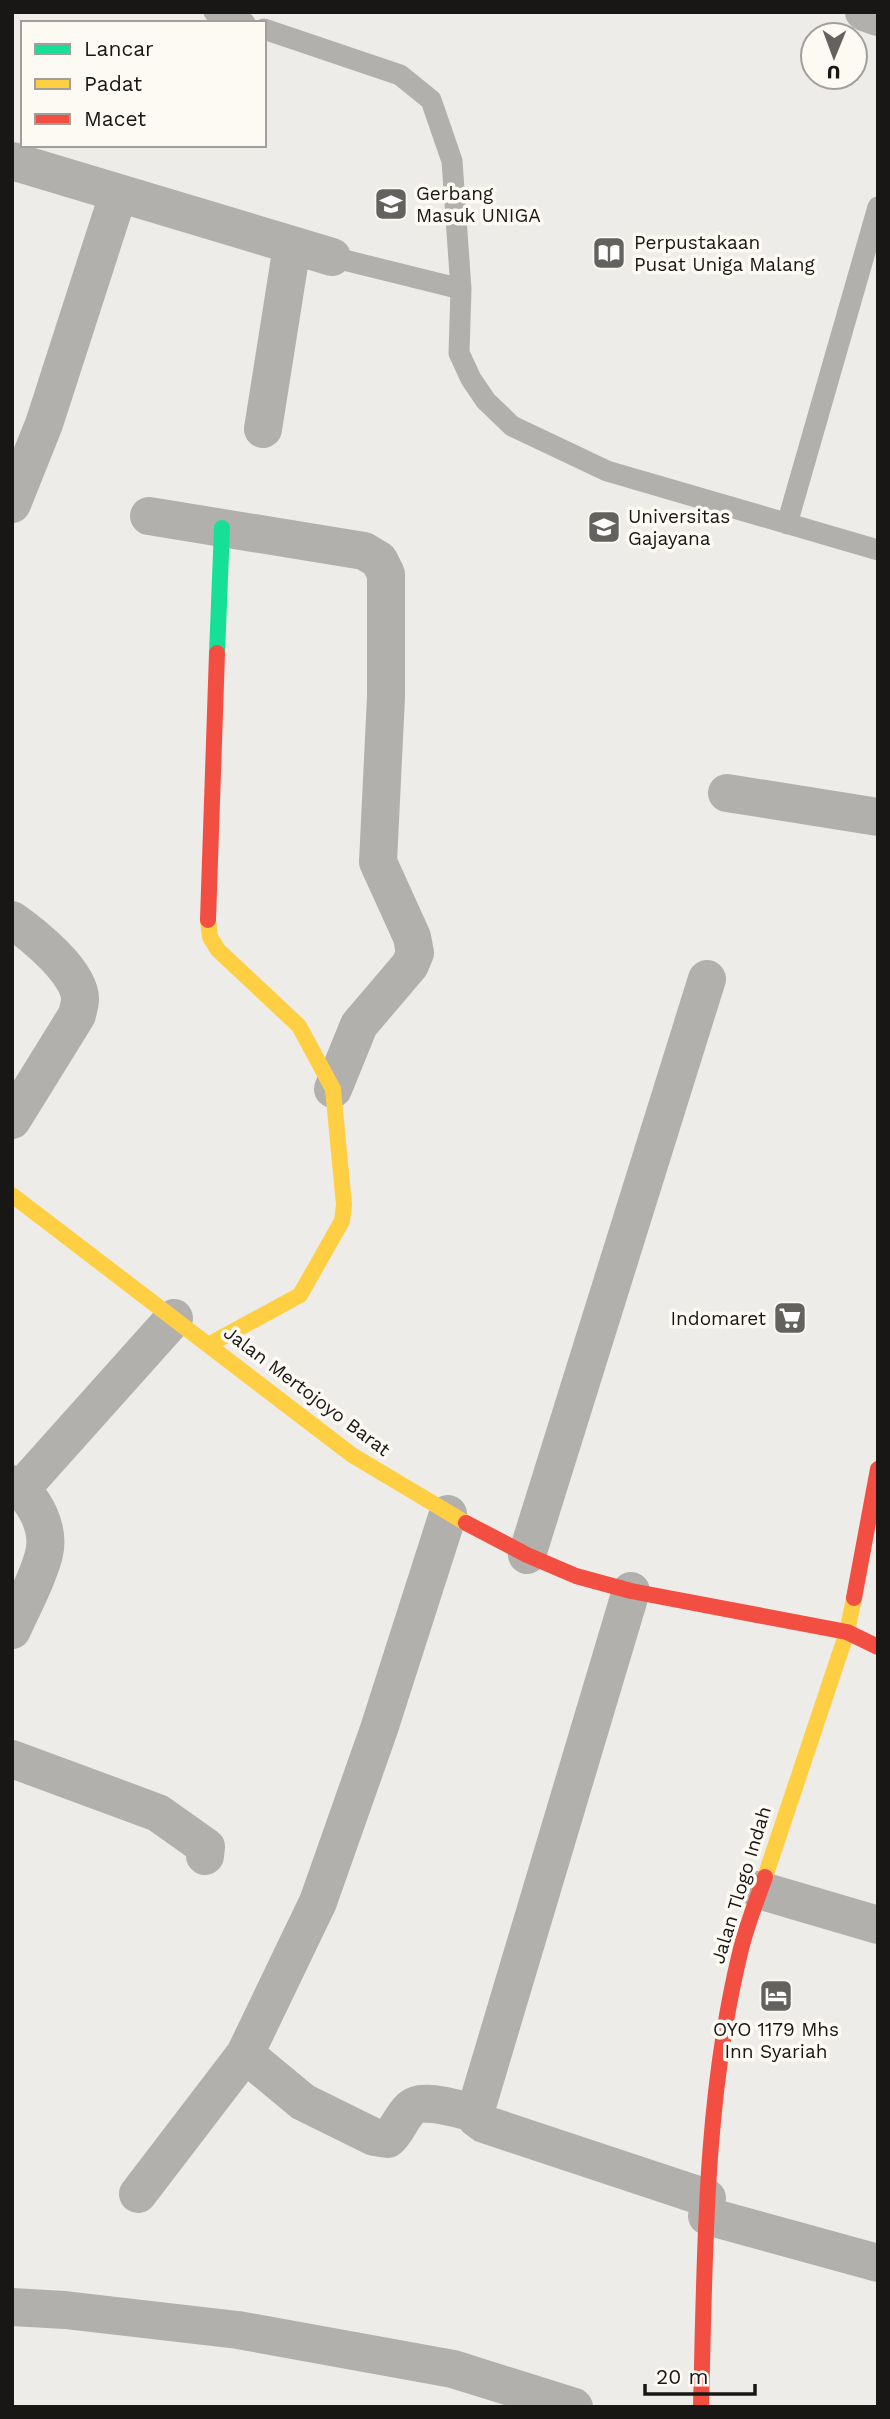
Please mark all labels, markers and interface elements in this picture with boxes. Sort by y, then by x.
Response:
legend [21,21,266,147]
north arrow [799,21,869,91]
text: Lancar [84,36,154,61]
text: U [827,61,841,84]
text: Padat [84,71,142,96]
text: Macet [84,106,146,131]
place label: Gerbang Masuk UNIGA [416,182,541,227]
school or university icon: Gerbang Masuk UNIGA [372,185,410,223]
place label: Perpustakaan Pusat Uniga Malang [634,231,815,276]
library icon: Perpustakaan Pusat Uniga Malang [590,234,628,272]
place label: Universitas Gajayana [628,505,730,550]
school or university icon: Universitas Gajayana [585,508,623,546]
supermarket icon: Indomaret [771,1299,809,1337]
place label: Indomaret [670,1307,766,1330]
street label: Jalan Mertojoyo Barat [219,1321,395,1461]
street label: Jalan Tlogo Indah [706,1803,776,1967]
hotel icon: OYO 1179 Mhs Inn Syariah [757,1977,795,2015]
place label: OYO 1179 Mhs Inn Syariah [713,2018,839,2063]
scale bar [645,2352,755,2396]
text: 20 m [656,2364,708,2389]

